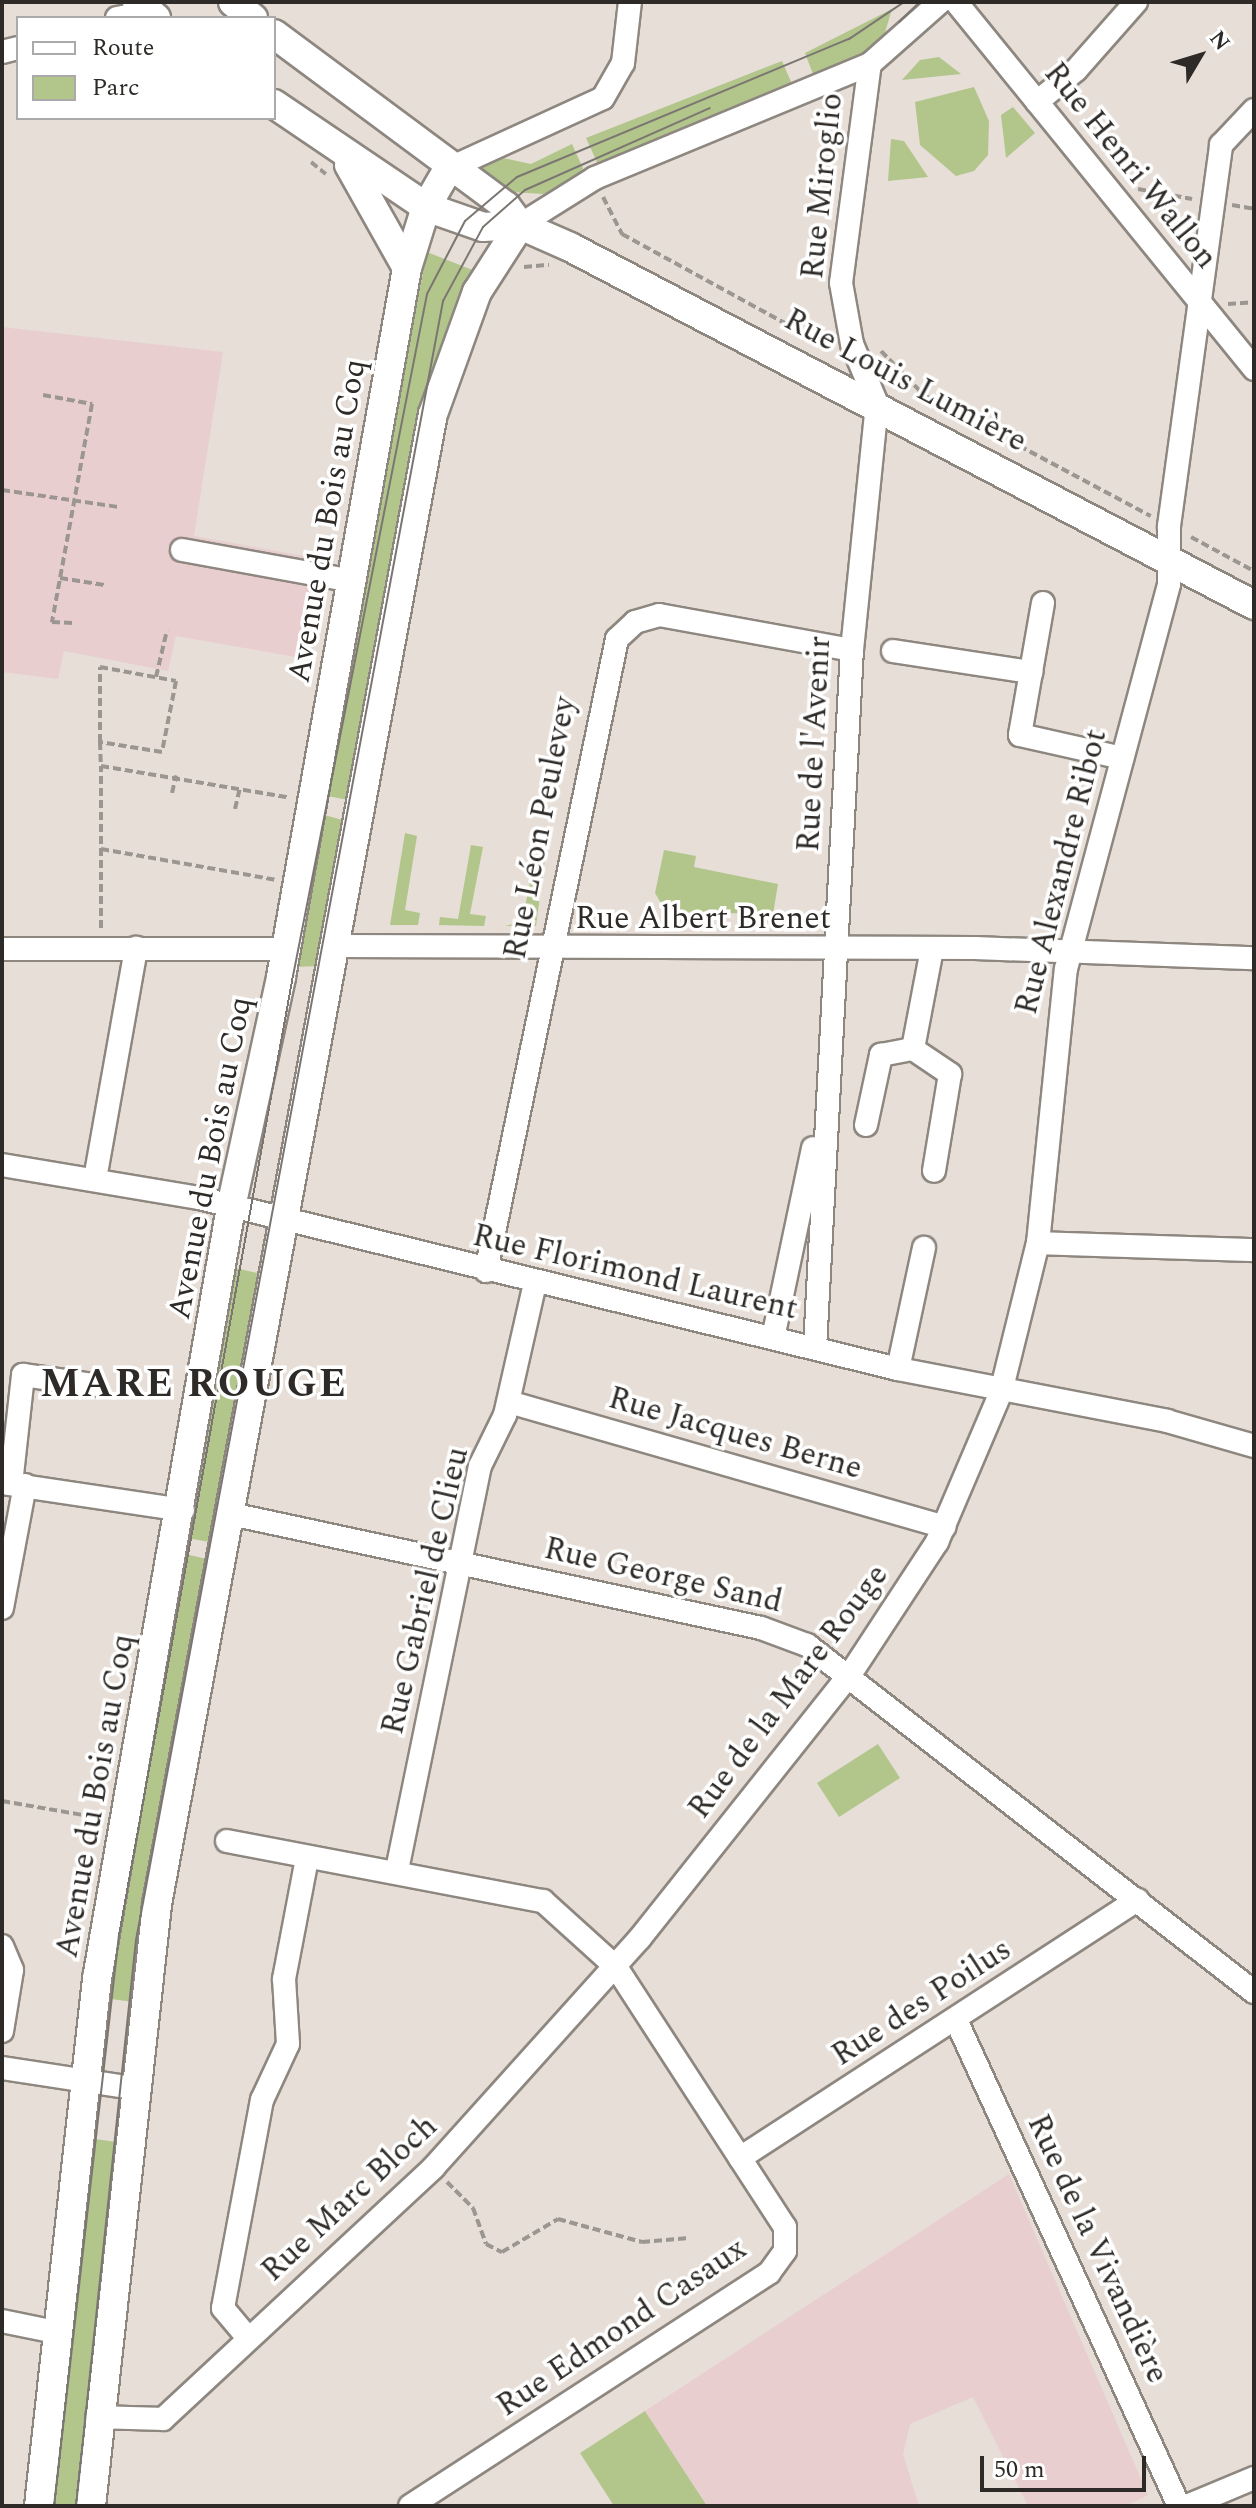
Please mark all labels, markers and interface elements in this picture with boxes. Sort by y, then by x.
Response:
legend [16,16,276,120]
north arrow [1160,16,1240,96]
text: N [1201,24,1238,58]
text: Route [92,30,154,66]
street label: Rue Henri Wallon [1035,55,1225,277]
text: Parc [92,70,140,106]
street label: Rue Miroglio [794,91,852,281]
street label: Rue Louis Lumière [777,301,1033,461]
street label: Avenue du Bois au Coq [281,356,375,686]
street label: Rue de l'Avenir [790,635,840,853]
street label: Rue Léon Peulevey [497,694,585,962]
street label: Rue Alexandre Ribot [1008,725,1116,1019]
street label: Rue Albert Brenet [575,900,831,938]
street label: Avenue du Bois au Coq [161,993,261,1323]
street label: Rue Florimond Laurent [469,1217,801,1329]
district label: MARE ROUGE [40,1361,348,1409]
street label: Rue Jacques Berne [604,1379,866,1489]
street label: Rue Gabriel de Clieu [374,1444,478,1738]
street label: Rue George Sand [540,1530,786,1622]
street label: Rue de la Mare Rouge [681,1557,897,1827]
street label: Avenue du Bois au Coq [49,1631,143,1961]
street label: Rue des Poilus [825,1931,1019,2075]
street label: Rue Marc Bloch [254,2108,446,2290]
street label: Rue de la Vivandière [1018,2109,1176,2389]
street label: Rue Edmond Casaux [490,2230,754,2426]
scale bar [984,2440,1150,2490]
text: 50 m [994,2452,1045,2488]

